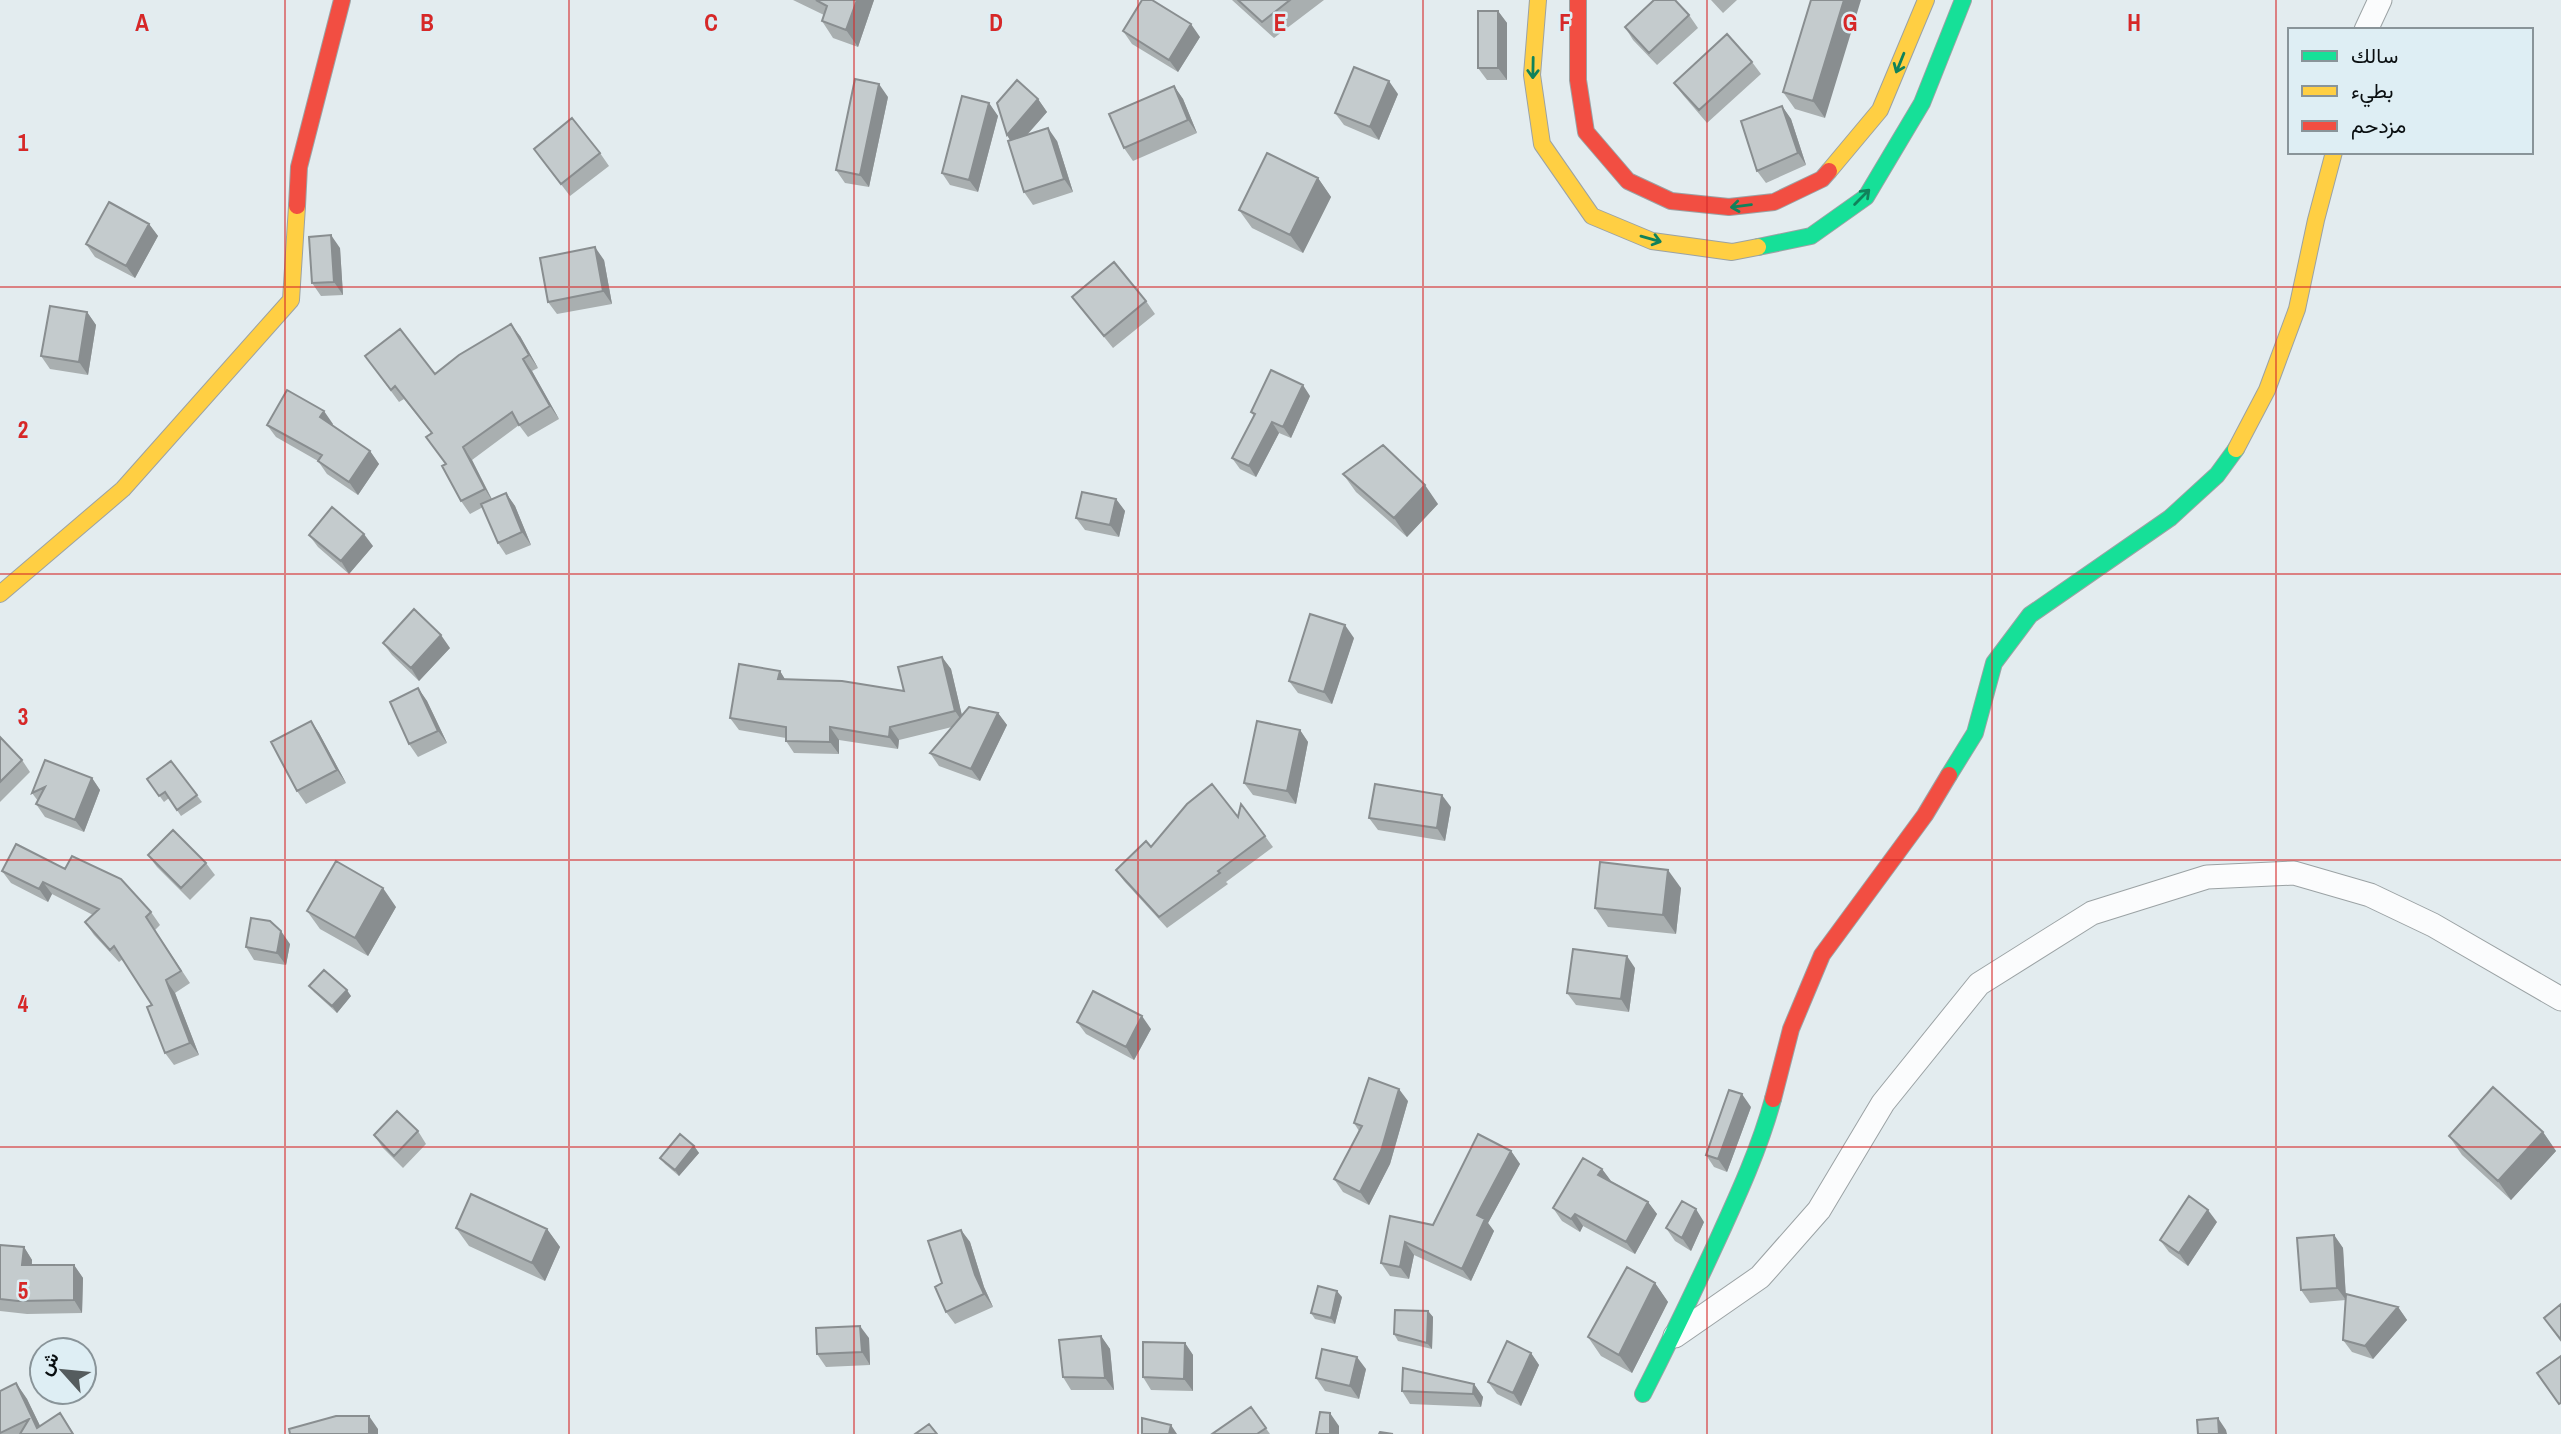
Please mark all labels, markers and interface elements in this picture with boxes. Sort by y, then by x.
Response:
text: A [135,7,149,38]
text: B [420,7,434,38]
text: C [704,7,718,38]
text: D [989,7,1003,38]
text: E [1274,7,1286,38]
text: F [1559,7,1571,38]
text: G [1843,7,1857,38]
text: H [2127,7,2141,38]
legend [2288,28,2533,154]
text: سالك [2351,41,2398,70]
one-way arrow [1892,52,1905,73]
one-way arrow [1527,56,1540,79]
text: بطيء [2351,76,2394,108]
text: مزدحم [2351,111,2406,140]
text: 1 [18,127,29,158]
one-way arrow [1854,188,1871,205]
one-way arrow [1730,200,1753,213]
one-way arrow [1640,233,1662,246]
text: 2 [18,414,28,445]
text: 3 [18,701,28,732]
text: 4 [18,988,29,1019]
text: 5 [18,1275,28,1306]
north arrow [28,1336,98,1406]
text: ش [31,1347,65,1379]

